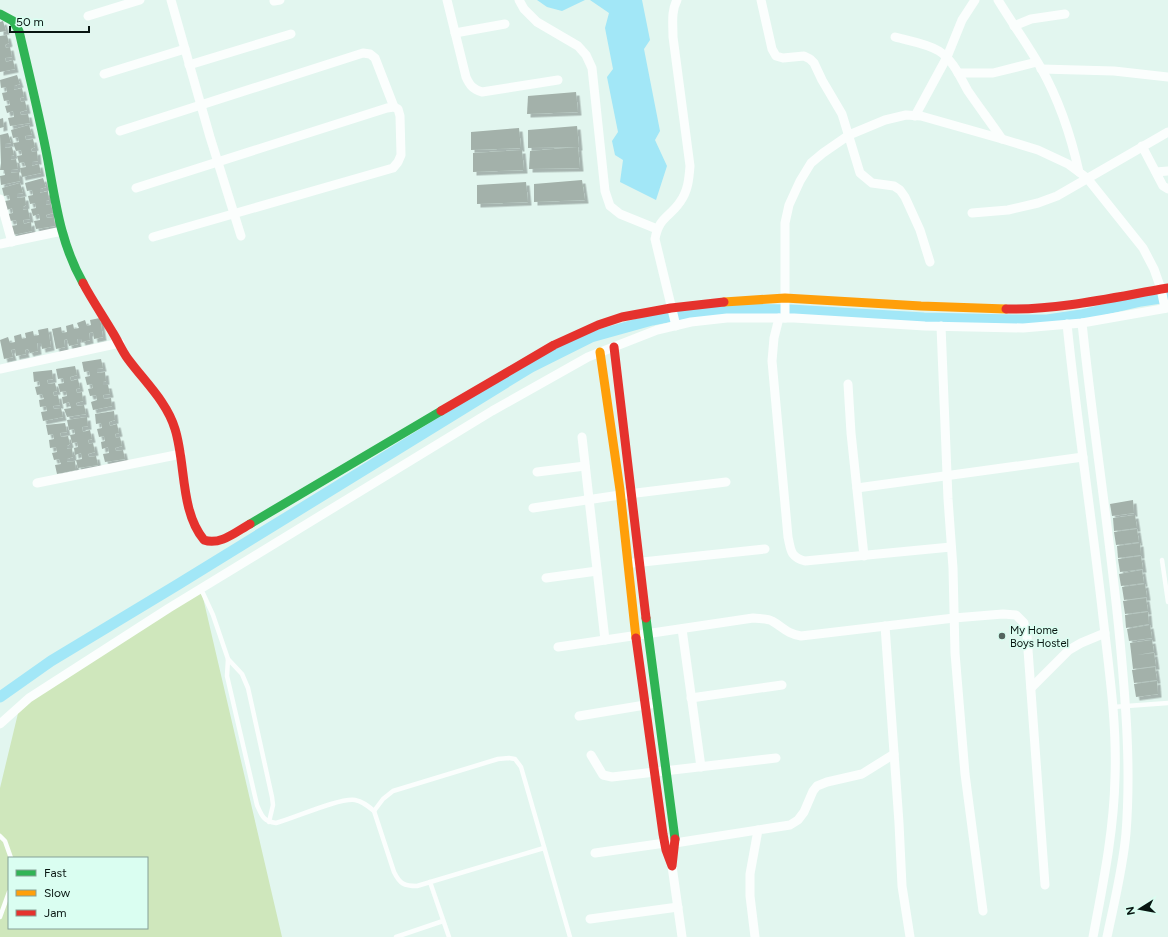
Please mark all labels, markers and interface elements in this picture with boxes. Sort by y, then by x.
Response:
scale bar [10,8,89,34]
text: 50 m [16,15,44,29]
place label: My Home Boys Hostel [1010,624,1069,650]
marker: My Home Boys Hostel [997,631,1007,641]
legend [8,857,148,929]
text: Fast [44,866,67,880]
text: Slow [44,886,71,900]
north arrow [1120,889,1160,929]
text: N [1123,905,1138,916]
text: Jam [44,906,67,920]

